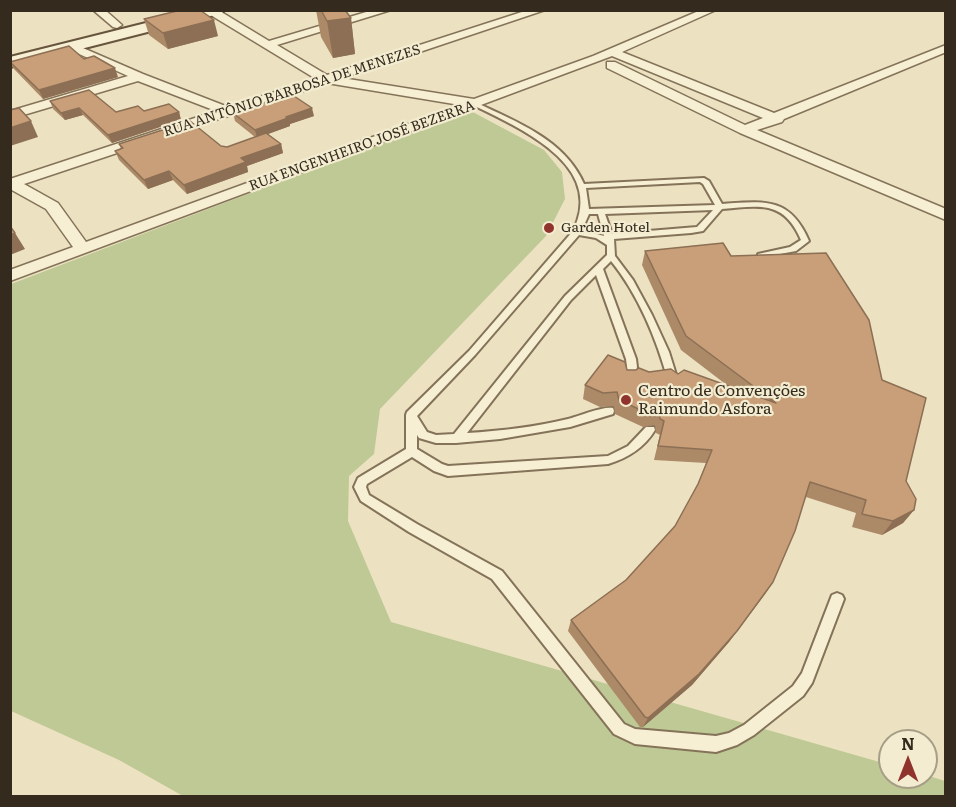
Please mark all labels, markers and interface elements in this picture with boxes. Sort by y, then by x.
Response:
street label: RUA ANTÔNIO BARBOSA DE MENEZES [161,41,423,141]
street label: RUA ENGENHEIRO JOSÉ BEZERRA [247,97,477,195]
place label: Garden Hotel [561,220,650,236]
marker: Garden Hotel [542,221,556,235]
place label: Centro de Convenções Raimundo Asfora [638,381,805,419]
marker: Centro de Convenções Raimundo Asfora [619,393,633,407]
north arrow [878,729,938,789]
text: N [901,731,915,755]

